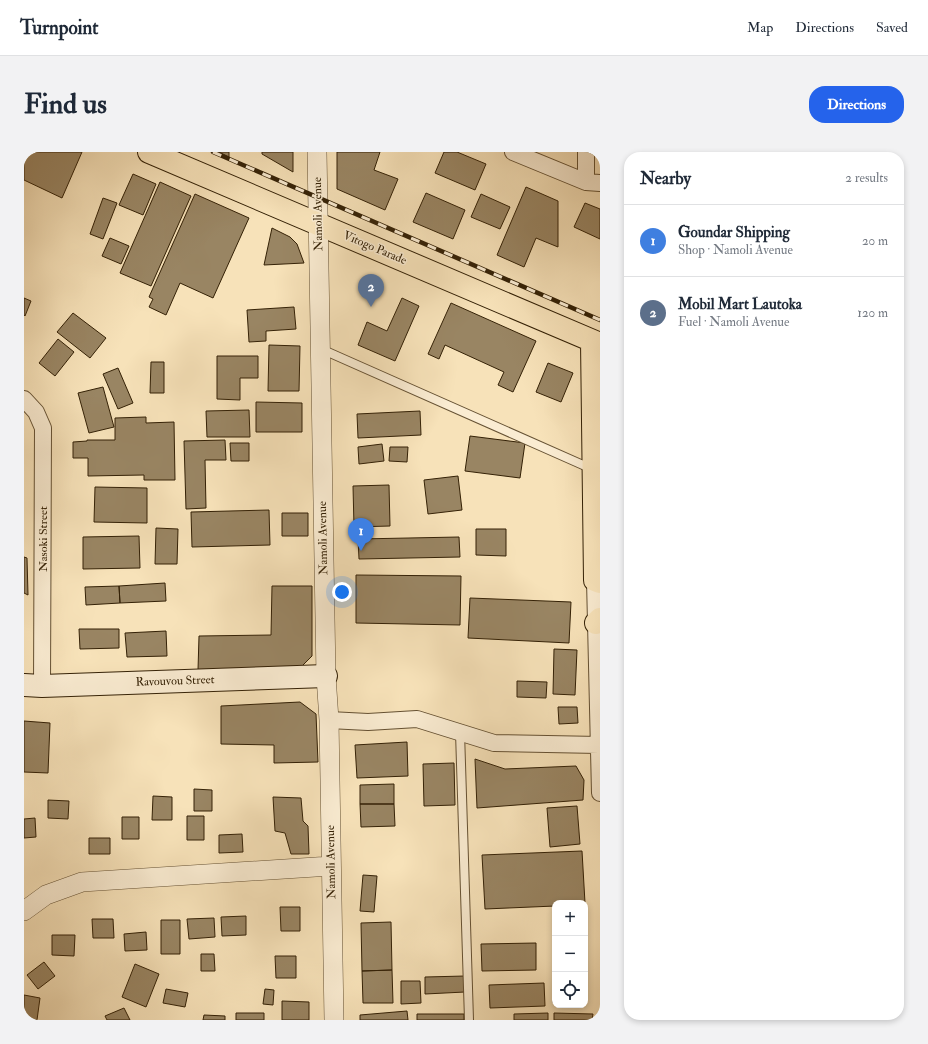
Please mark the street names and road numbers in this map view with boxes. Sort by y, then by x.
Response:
street label: Namoli Avenue [310,177,326,251]
street label: Vitogo Parade [341,228,409,268]
street label: Namoli Avenue [315,501,331,575]
street label: Nasoki Street [36,506,51,572]
street label: Ravouvou Street [135,672,215,690]
street label: Namoli Avenue [323,825,339,899]

